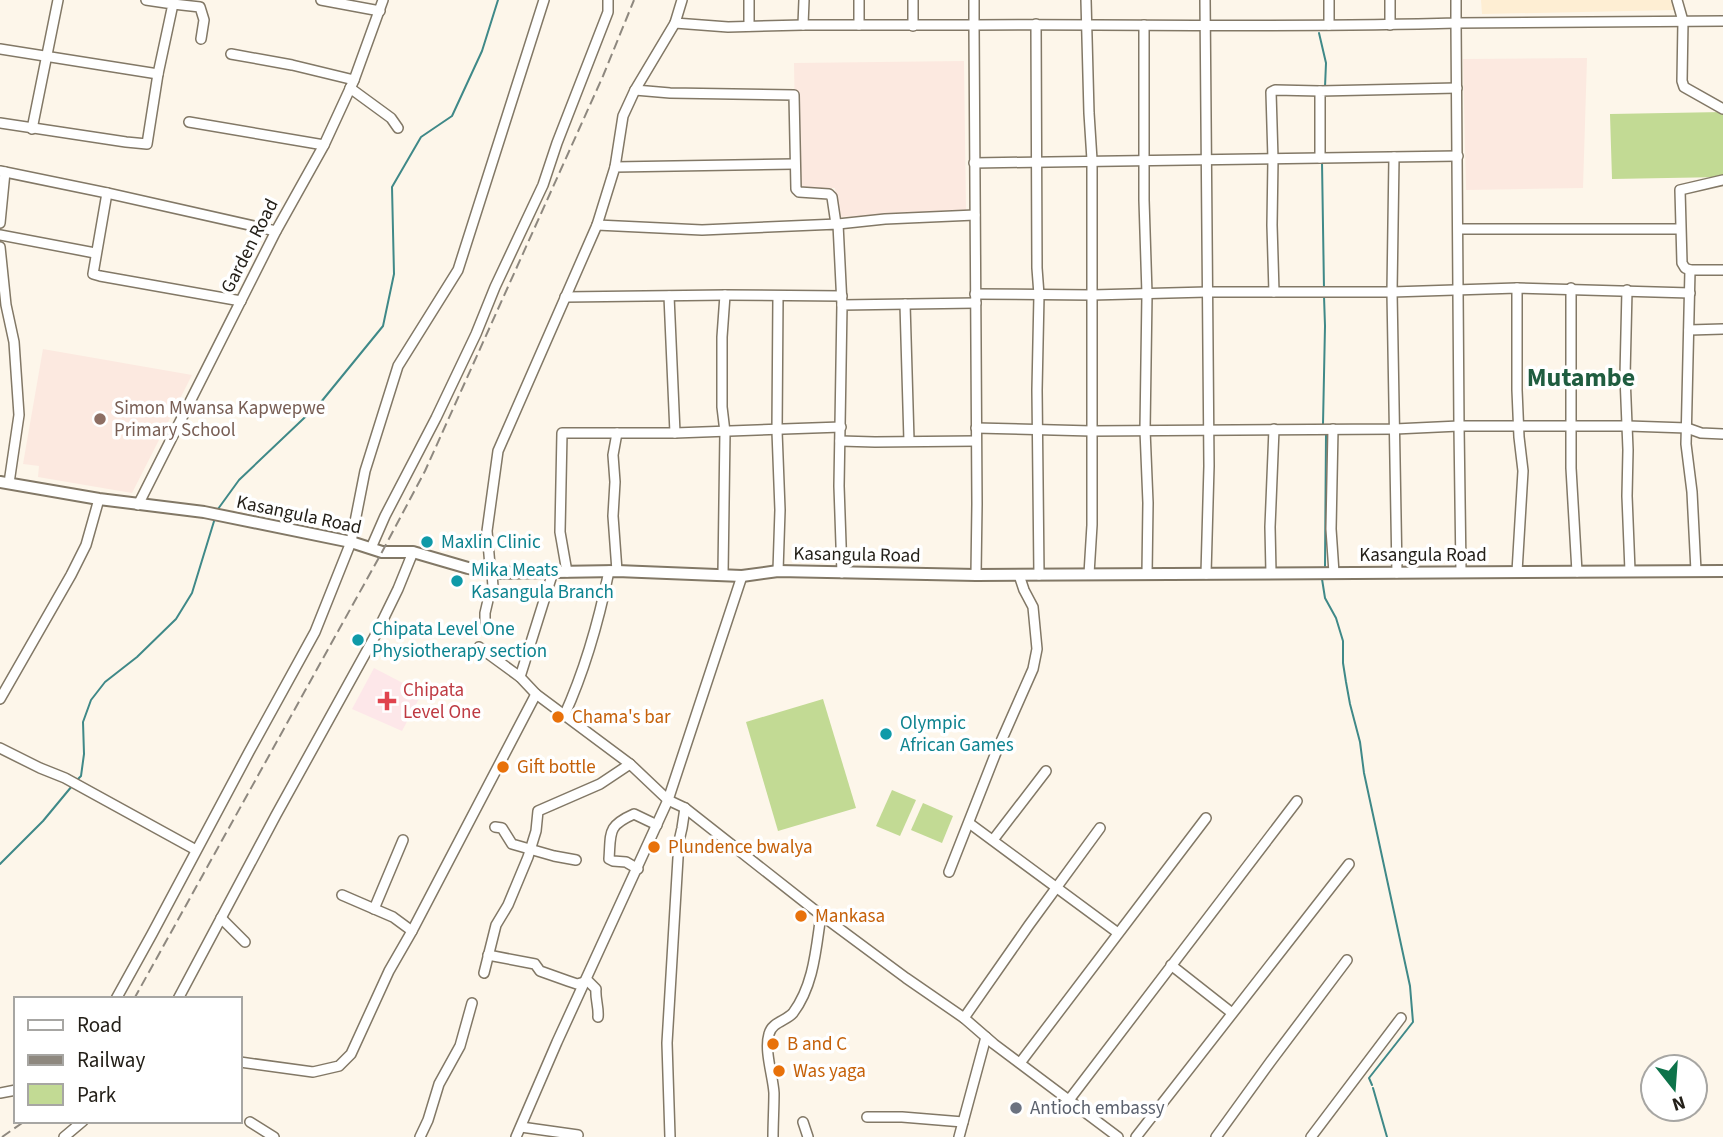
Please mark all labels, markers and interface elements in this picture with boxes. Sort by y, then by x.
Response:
street label: Garden Road [215,194,285,298]
district label: Mutambe [1527,359,1635,396]
place label: Simon Mwansa Kapwepwe Primary School [114,395,325,444]
marker: Simon Mwansa Kapwepwe Primary School [92,411,108,427]
street label: Kasangula Road [234,489,364,541]
place label: Maxlin Clinic [441,529,541,556]
marker: Maxlin Clinic [419,534,435,550]
street label: Kasangula Road [793,540,921,570]
street label: Kasangula Road [1359,542,1487,569]
place label: Mika Meats Kasangula Branch [471,557,614,606]
marker: Mika Meats Kasangula Branch [449,573,465,589]
place label: Chipata Level One Physiotherapy section [372,616,547,665]
marker: Chipata Level One Physiotherapy section [350,632,366,648]
place label: Chipata Level One [403,677,481,726]
marker: Chipata Level One [377,691,397,711]
place label: Chama's bar [572,704,671,731]
marker: Chama's bar [550,709,566,725]
place label: Olympic African Games [900,710,1014,759]
marker: Olympic African Games [878,726,894,742]
place label: Gift bottle [517,754,596,781]
marker: Gift bottle [495,759,511,775]
place label: Plundence bwalya [668,834,813,861]
marker: Plundence bwalya [646,839,662,855]
place label: Mankasa [815,903,885,930]
marker: Mankasa [793,908,809,924]
legend [14,997,242,1123]
text: Road [77,1010,122,1040]
place label: B and C [787,1031,847,1058]
marker: B and C [765,1036,781,1052]
text: Railway [77,1045,145,1075]
north arrow [1639,1053,1709,1123]
place label: Was yaga [793,1058,866,1085]
marker: Was yaga [771,1063,787,1079]
text: Park [77,1080,117,1110]
text: N [1669,1088,1689,1118]
place label: Antioch embassy [1030,1095,1165,1122]
marker: Antioch embassy [1008,1100,1024,1116]

